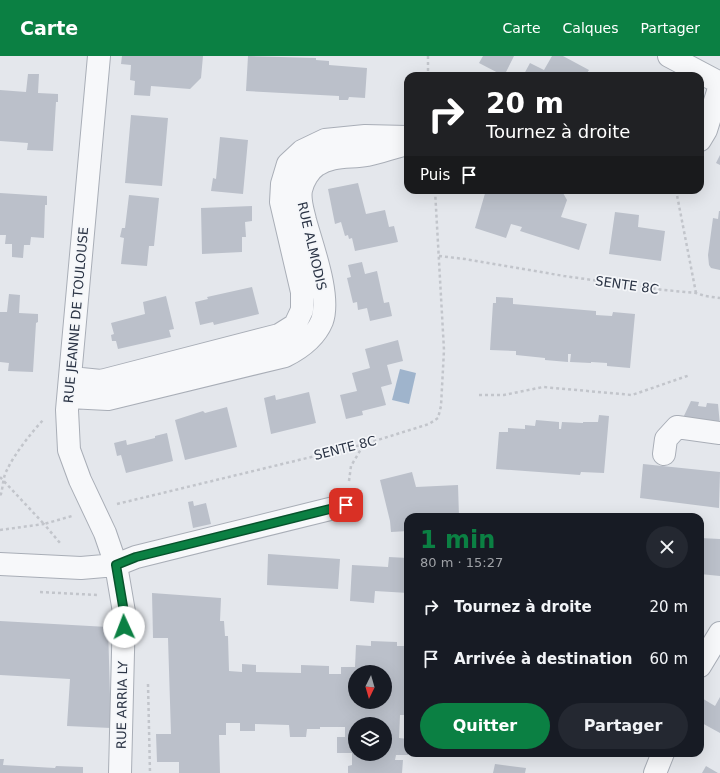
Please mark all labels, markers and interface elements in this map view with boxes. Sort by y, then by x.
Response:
text: Carte [20,17,78,39]
text: Carte [502,20,541,36]
text: Calques [563,20,619,36]
text: Partager [641,20,700,36]
text: 20 m [486,87,564,120]
icon: right [420,88,472,140]
text: Tournez à droite [486,121,630,142]
icon: arrive [458,164,480,186]
text: Puis [420,166,450,184]
street label: RUE ALMODIS [295,200,329,292]
street label: RUE JEANNE DE TOULOUSE [61,226,91,404]
street label: SENTE 8C [594,273,660,297]
street label: SENTE 8C [312,433,378,463]
pin [329,488,363,522]
icon: arrive [335,494,357,516]
text: 1 min [420,526,495,554]
button: close [646,526,688,568]
text: 80 m · 15:27 [420,555,503,570]
icon: right [420,596,442,618]
text: Tournez à droite [454,598,592,616]
text: 20 m [650,598,688,616]
position arrow [103,606,145,648]
icon: arrive [420,648,442,670]
text: Arrivée à destination [454,650,632,668]
text: 60 m [650,650,688,668]
street label: RUE ARRIA LY [114,661,130,749]
north arrow [348,665,392,709]
map controls [348,665,392,761]
button: Quitter [420,703,550,749]
button: Partager [558,703,688,749]
button: layers [348,717,392,761]

